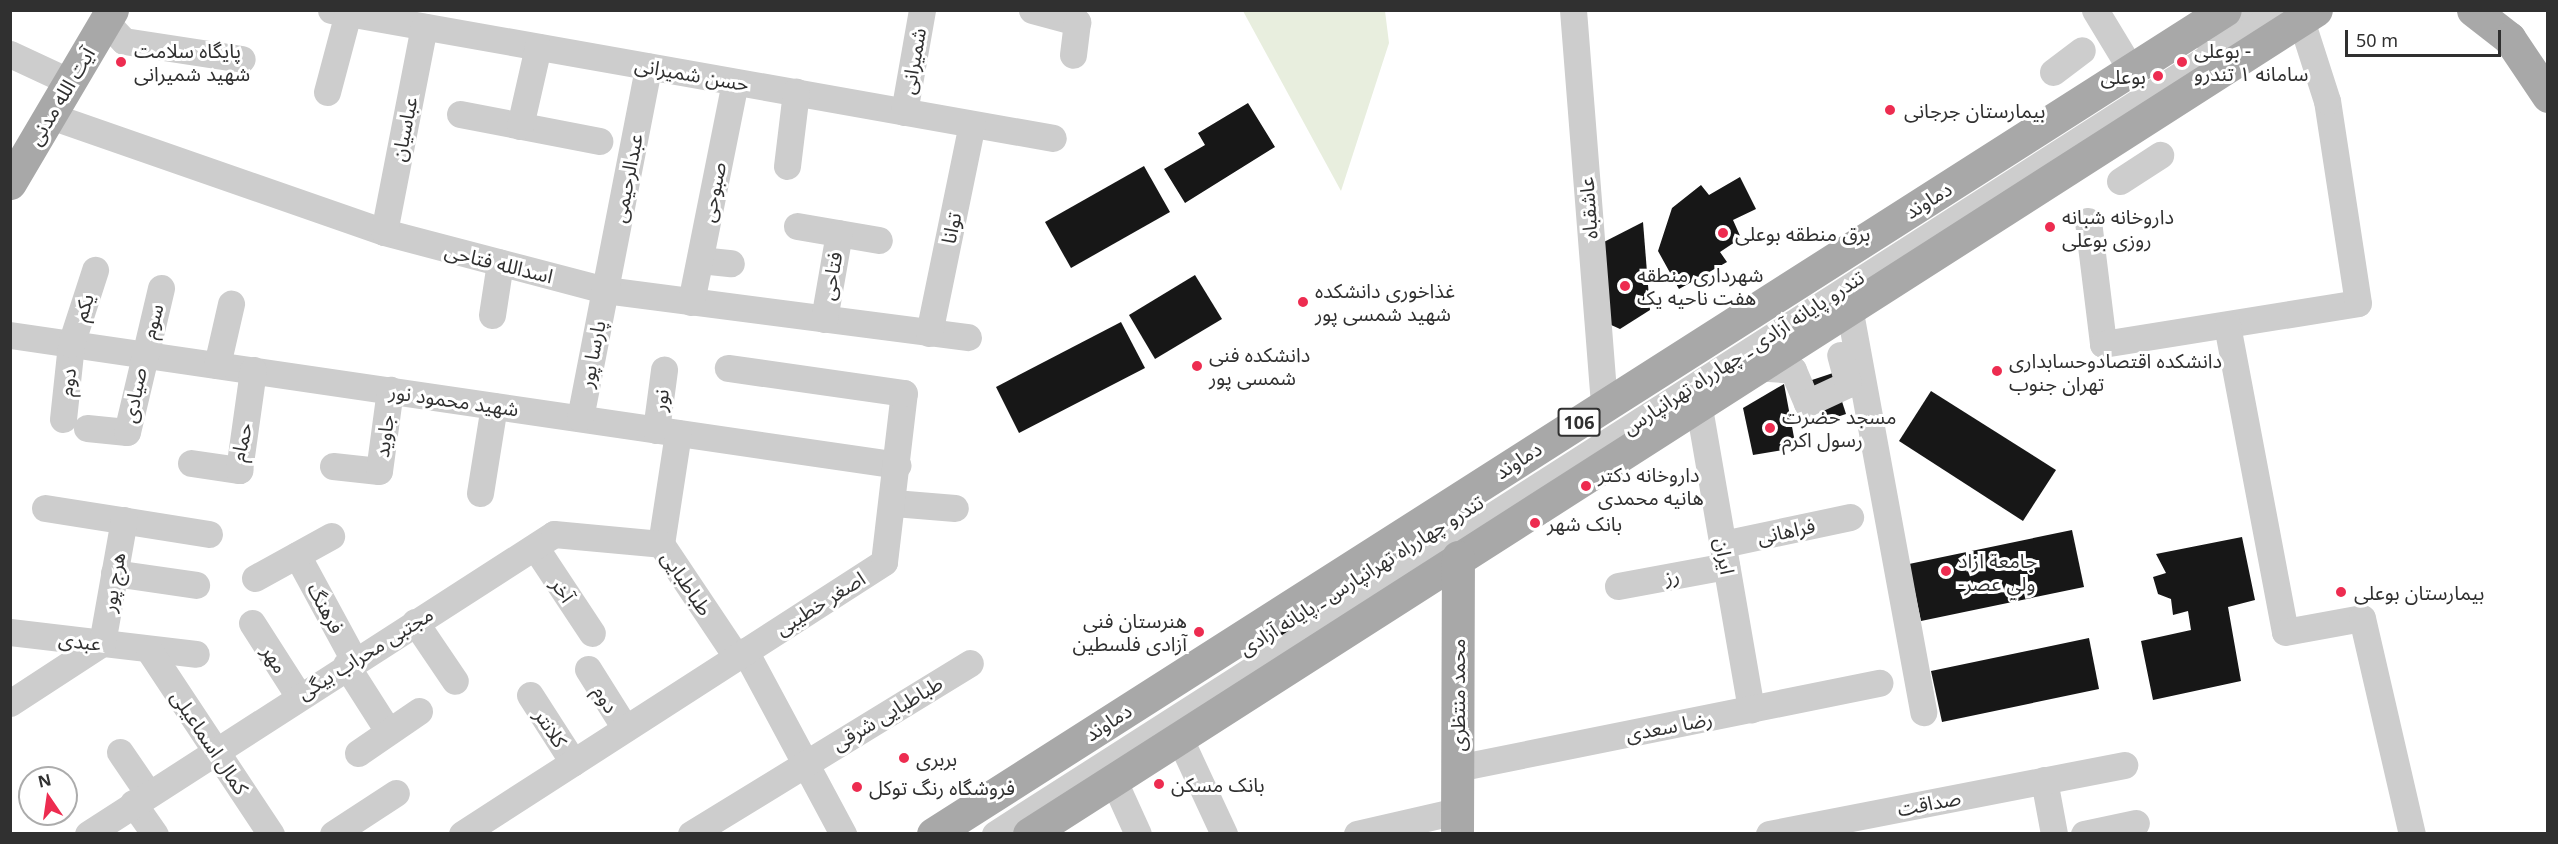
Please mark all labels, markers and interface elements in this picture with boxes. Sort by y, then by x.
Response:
scale bar [2348,18,2504,56]
street label: شمیرانی [895,26,931,96]
text: 50 m [2356,28,2398,52]
place label: پایگاه سلامت شهید شمیرانی [134,39,250,86]
place label: بوعلی - سامانه ۱ تندرو [2194,39,2309,86]
street label: آیت الله مدنی [22,43,100,149]
street label: حسن شمیرانی [633,52,751,96]
marker: پایگاه سلامت شهید شمیرانی [112,53,130,71]
marker: بوعلی - سامانه ۱ تندرو [2175,55,2189,69]
place label: بوعلی [2100,64,2146,88]
marker: بوعلی [2151,69,2165,83]
street label: عباسیان [386,95,422,163]
place label: بیمارستان جرجانی [1904,98,2045,122]
marker: بیمارستان جرجانی [1881,101,1899,119]
street label: عبدالرحیمی [607,131,647,225]
street label: صبوحی [695,160,731,224]
street label: عاشقباه [1574,176,1602,240]
street label: دماوند [1900,176,1956,224]
place label: داروخانه شبانه روزی بوعلی [2062,204,2174,251]
street label: توانا [936,210,966,246]
marker: داروخانه شبانه روزی بوعلی [2043,220,2057,234]
place label: برق منطقه بوعلی [1735,221,1870,245]
marker: برق منطقه بوعلی [1716,226,1730,240]
street label: اسدالله فتاحی [442,238,556,288]
street label: فتاحی [815,250,847,302]
place label: شهرداری منطقه هفت ناحیه یک [1637,262,1763,309]
street label: تندرو پایانه آزادی ـ چهارراه تهرانپارس [1618,265,1868,439]
place label: غذاخوری دانشکده شهید شمسی پور [1315,278,1455,325]
marker: شهرداری منطقه هفت ناحیه یک [1618,279,1632,293]
street label: یکم [67,290,99,324]
marker: غذاخوری دانشکده شهید شمسی پور [1296,295,1310,309]
street label: سوم [136,301,168,341]
street label: پارسا پور [574,318,610,390]
place label: دانشکده فنی شمسی پور [1209,342,1310,389]
place label: دانشکده اقتصادوحسابداری تهران جنوب [2009,348,2222,395]
marker: دانشکده فنی شمسی پور [1190,359,1204,373]
marker: دانشکده اقتصادوحسابداری تهران جنوب [1990,364,2004,378]
street label: صیادی [117,365,151,425]
street label: دوم [53,367,81,397]
street label: شهید محمود نور [388,379,520,421]
street label: نور [647,387,673,413]
place label: مسجد حضرت رسول اکرم [1782,404,1897,451]
road number: 106 [1556,407,1602,437]
street label: جاوید [369,413,399,459]
street label: حمام [225,421,257,463]
marker: مسجد حضرت رسول اکرم [1763,421,1777,435]
street label: دماوند [1490,436,1546,484]
place label: داروخانه دکتر هانیه محمدی [1598,462,1704,509]
marker: داروخانه دکتر هانیه محمدی [1579,479,1593,493]
street label: تندرو چهارراه تهرانپارس ـ پایانه آزادی [1234,490,1488,660]
place label: بانک شهر [1547,511,1622,535]
street label: فراهانی [1755,513,1817,549]
marker: بانک شهر [1528,516,1542,530]
street label: ایران [1710,536,1740,576]
street label: طباطبایی [657,546,717,620]
place label: جامعة ازاد -ولي عصر [1958,548,2037,595]
street label: هرج پور [96,550,130,614]
street label: رز [1663,563,1681,589]
marker: جامعة ازاد -ولي عصر [1939,564,1953,578]
street label: اصغر خطیبی [771,566,869,640]
street label: آخر [546,573,580,607]
street label: فرهنگ [303,579,349,637]
place label: بیمارستان بوعلی [2354,580,2484,604]
marker: بیمارستان بوعلی [2332,583,2350,601]
street label: مجتبی محراب بیگی [293,602,437,704]
place label: هنرستان فنی آزادی فلسطین [1073,608,1187,655]
marker: هنرستان فنی آزادی فلسطین [1192,625,1206,639]
street label: عبدی [57,626,103,656]
street label: محمد منتظری [1445,639,1469,751]
street label: مهر [257,640,293,678]
street label: طباطبایی شرقی [827,671,947,755]
street label: دوم [588,681,624,717]
street label: کمال اسماعیلی [166,685,254,799]
street label: دماوند [1080,698,1136,746]
street label: کلانتر [530,704,572,752]
street label: رضا سعدی [1624,706,1714,746]
place label: بربری [916,746,957,770]
marker: بربری [897,751,911,765]
north arrow [18,766,78,826]
text: N [36,768,53,793]
place label: بانک مسکن [1171,772,1265,796]
place label: فروشگاه رنگ توکل [869,775,1015,799]
marker: بانک مسکن [1152,777,1166,791]
marker: فروشگاه رنگ توکل [850,780,864,794]
street label: صداقت [1895,785,1963,821]

